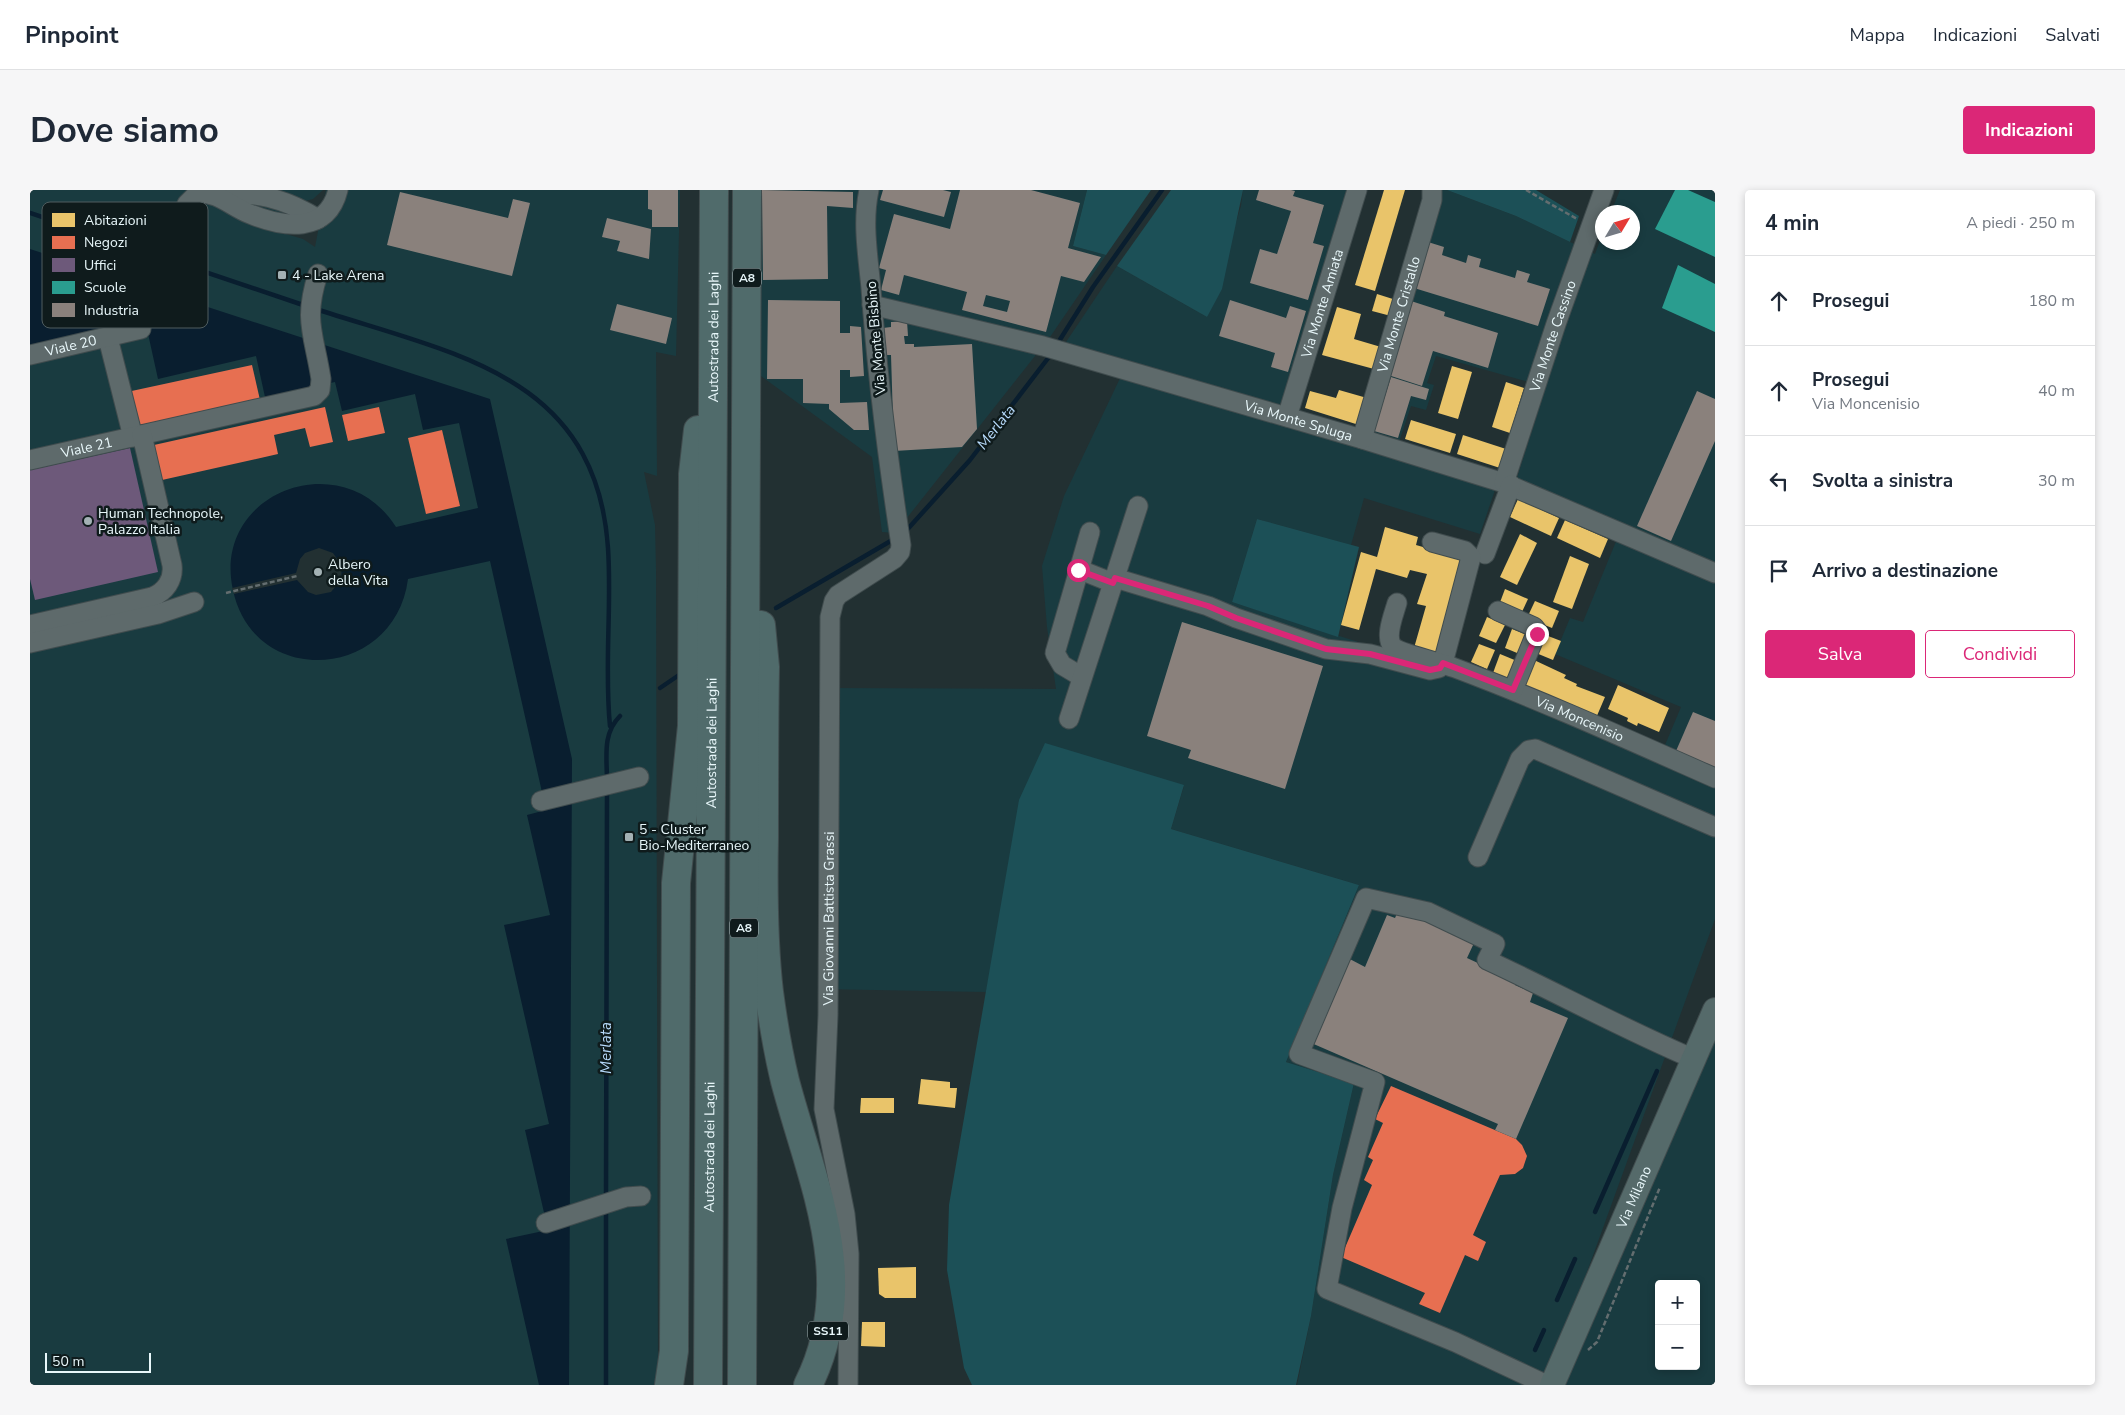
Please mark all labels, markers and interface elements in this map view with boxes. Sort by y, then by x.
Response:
text: Pinpoint [25,19,118,51]
text: Mappa [1849,23,1905,47]
text: Indicazioni [1933,23,2017,47]
text: Salvati [2045,23,2100,47]
button: Indicazioni [1963,106,2095,154]
text: Dove siamo [30,107,219,154]
legend [42,202,208,328]
north arrow [1595,205,1640,250]
text: 4 min [1765,209,1819,237]
text: Abitazioni [84,211,147,230]
text: A piedi · 250 m [1966,212,2075,234]
text: Negozi [84,233,127,252]
street label: Via Monte Amiata [1296,247,1348,361]
street label: Via Monte Cristallo [1372,254,1425,376]
text: Uffici [84,256,116,275]
place label: 4 - Lake Arena [292,266,384,285]
road number: A8 [733,268,761,288]
marker: 4 - Lake Arena [276,269,288,281]
street label: Autostrada dei Laghi [703,272,723,402]
street label: Via Monte Cassino [1525,277,1581,395]
text: Scuole [84,278,126,297]
street label: Via Monte Bisbino [862,280,891,397]
icon: ahead [1765,287,1793,315]
text: Prosegui [1812,288,1889,314]
text: 180 m [2028,290,2075,312]
text: Industria [84,301,139,320]
street label: Viale 20 [42,330,99,361]
text: Prosegui [1812,367,1889,393]
icon: ahead [1765,377,1793,405]
text: 40 m [2038,380,2075,402]
text: Via Moncenisio [1812,393,1920,415]
street label: Via Monte Spluga [1241,395,1355,445]
water label: Merlata [972,400,1020,454]
street label: Viale 21 [58,432,114,462]
icon: left [1765,467,1793,495]
text: Svolta a sinistra [1812,468,1953,494]
text: 30 m [2038,470,2075,492]
place label: Human Technopole, Palazzo Italia [98,504,223,539]
marker: Human Technopole, Palazzo Italia [82,515,94,527]
place label: Albero della Vita [328,555,388,590]
icon: arrive [1765,557,1793,585]
text: Arrivo a destinazione [1812,558,1998,584]
route start [1067,559,1090,582]
marker: Albero della Vita [312,566,324,578]
route end [1526,623,1549,646]
button: Salva [1765,630,1915,678]
button: Condividi [1925,630,2075,678]
street label: Autostrada dei Laghi [701,678,721,808]
street label: Via Moncenisio [1532,691,1627,746]
place label: 5 - Cluster Bio-Mediterraneo [639,820,750,855]
marker: 5 - Cluster Bio-Mediterraneo [623,831,635,843]
street label: Via Giovanni Battista Grassi [819,831,838,1006]
road number: A8 [730,918,758,938]
water label: Merlata [596,1022,616,1074]
street label: Autostrada dei Laghi [699,1082,719,1212]
street label: Via Milano [1611,1163,1656,1232]
map controls [1655,1280,1700,1370]
button: + [1655,1280,1700,1325]
road number: SS11 [808,1322,848,1340]
button: − [1655,1325,1700,1370]
scale bar [45,1350,151,1373]
text: 50 m [52,1352,84,1371]

